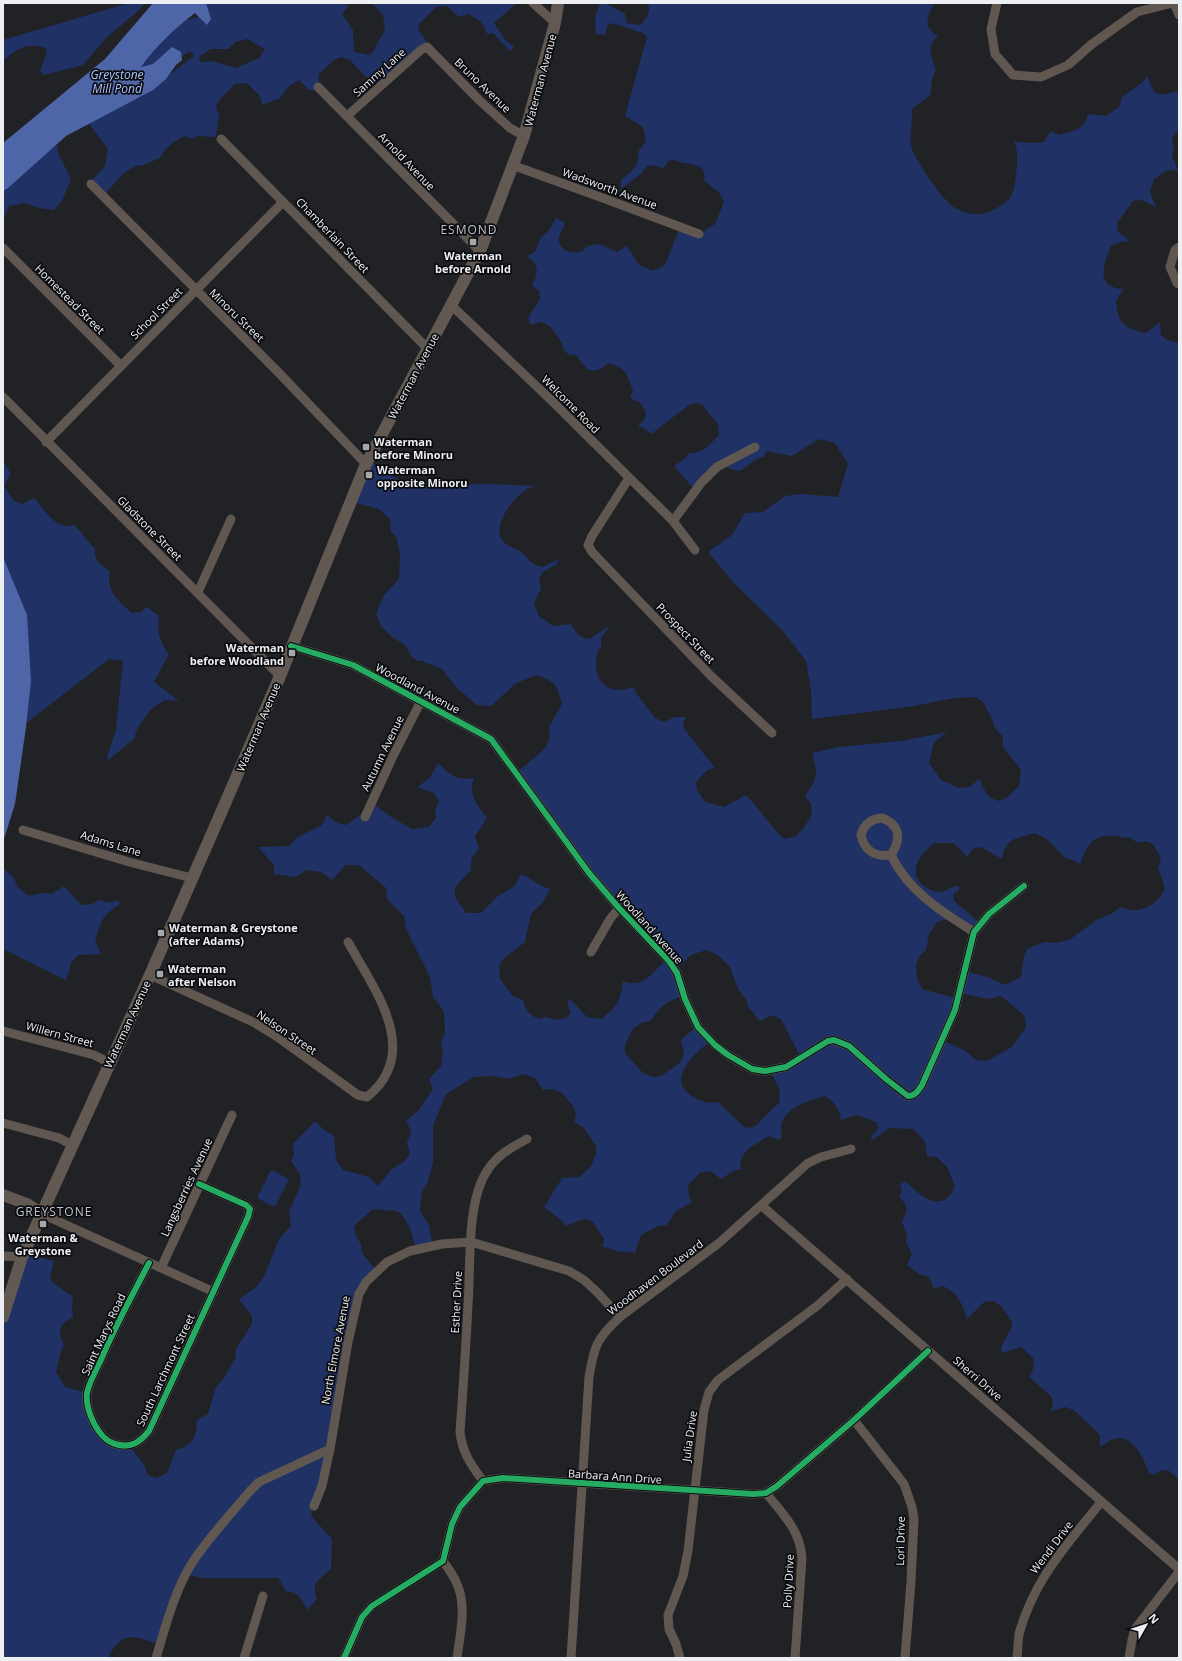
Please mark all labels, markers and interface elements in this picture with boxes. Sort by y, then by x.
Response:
street label: Waterman Avenue [520,32,560,128]
street label: Sammy Lane [350,44,408,100]
street label: Bruno Avenue [452,54,514,116]
water label: Greystone Mill Pond [90,66,144,97]
street label: Arnold Avenue [375,129,439,193]
street label: Wadsworth Avenue [561,164,659,212]
street label: Chamberlain Street [293,194,373,276]
district label: ESMOND [440,221,498,238]
marker: Waterman before Arnold [468,237,478,247]
place label: Waterman before Arnold [435,248,511,276]
street label: Homestead Street [32,261,108,337]
street label: School Street [127,284,185,342]
street label: Minoru Street [206,285,268,345]
street label: Waterman Avenue [384,331,442,421]
street label: Welcome Road [539,372,603,436]
place label: Waterman before Minoru [374,434,453,462]
marker: Waterman before Minoru [361,442,371,452]
place label: Waterman opposite Minoru [377,462,468,490]
marker: Waterman opposite Minoru [364,470,374,480]
street label: Gladstone Street [114,492,186,564]
street label: Prospect Street [653,599,719,667]
place label: Waterman before Woodland [190,640,284,668]
marker: Waterman before Woodland [287,648,297,658]
street label: Woodland Avenue [373,659,463,717]
street label: Waterman Avenue [233,680,283,774]
street label: Autumn Avenue [357,713,407,793]
street label: Adams Lane [79,827,143,859]
street label: Woodland Avenue [613,887,687,967]
place label: Waterman & Greystone (after Adams) [169,920,298,948]
marker: Waterman & Greystone (after Adams) [156,928,166,938]
place label: Waterman after Nelson [168,961,236,989]
marker: Waterman after Nelson [155,969,165,979]
street label: Waterman Avenue [100,978,154,1070]
street label: Nelson Street [254,1006,320,1058]
street label: Willern Street [24,1018,96,1050]
street label: Langsberries Avenue [157,1135,215,1239]
district label: GREYSTONE [16,1203,92,1220]
marker: Waterman & Greystone [38,1219,48,1229]
place label: Waterman & Greystone [8,1230,78,1258]
street label: Woodhaven Boulevard [604,1236,706,1318]
street label: Esther Drive [447,1270,465,1334]
street label: Saint Marys Road [77,1291,129,1377]
street label: North Elmore Avenue [317,1294,353,1406]
street label: South Larchmont Street [132,1311,198,1429]
street label: Sherri Drive [950,1352,1006,1404]
street label: Julia Drive [678,1410,700,1463]
street label: Barbara Ann Drive [567,1465,663,1487]
street label: Lori Drive [892,1516,908,1566]
street label: Wendi Drive [1026,1518,1076,1576]
street label: Polly Drive [779,1554,797,1608]
north arrow [1126,1605,1166,1645]
text: N [1146,1610,1163,1627]

